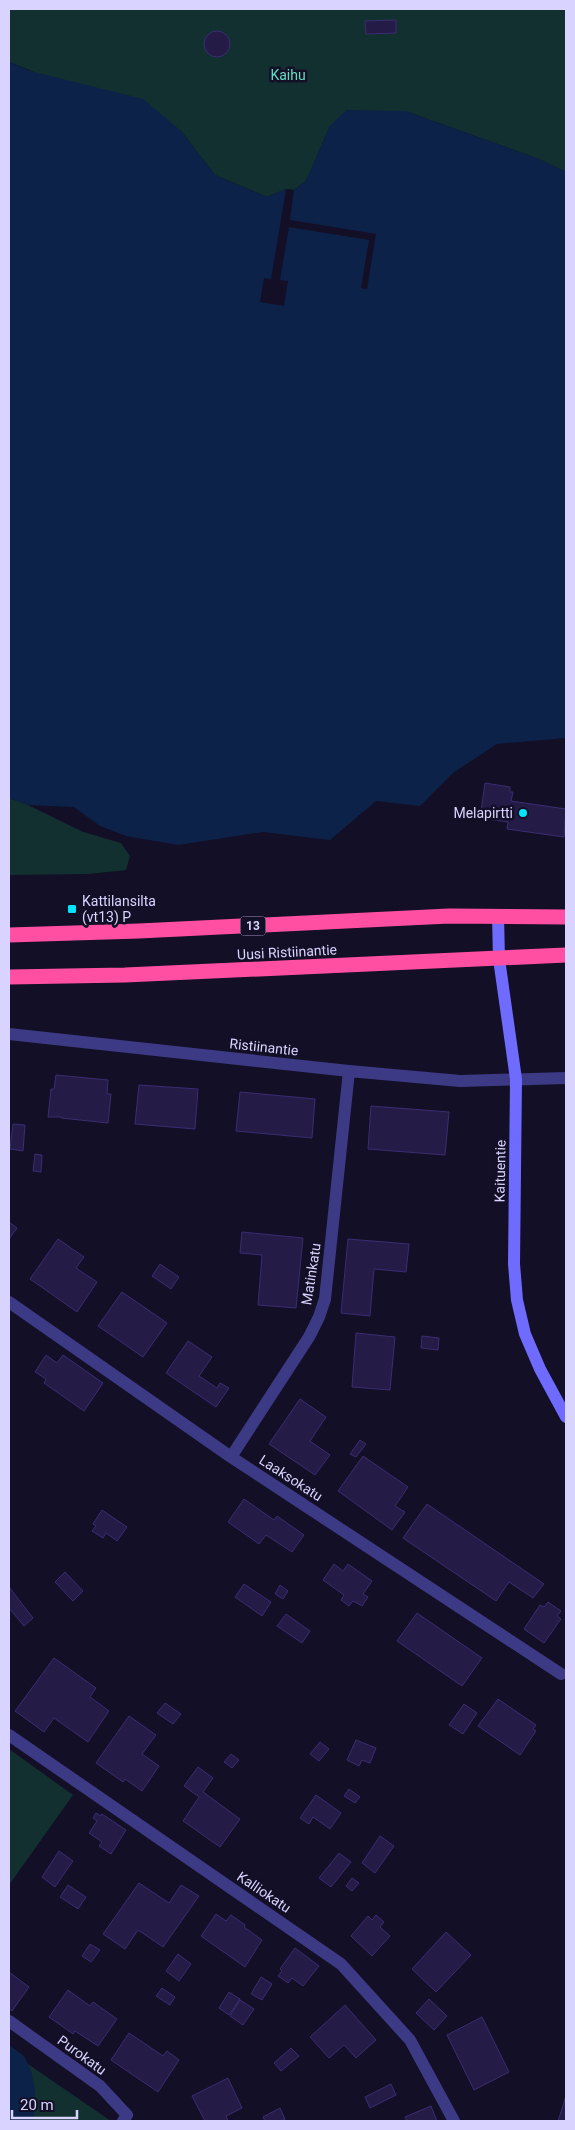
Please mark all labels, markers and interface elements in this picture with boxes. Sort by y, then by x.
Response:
park label: Kaihu [270,67,306,83]
place label: Melapirtti [453,805,513,821]
marker: Melapirtti [517,807,529,819]
place label: Kattilansilta (vt13) P [82,893,156,926]
marker: Kattilansilta (vt13) P [66,903,78,915]
road number: 13 [240,916,266,936]
street label: Uusi Ristiinantie [237,941,337,963]
street label: Ristiinantie [229,1035,299,1059]
street label: Kaituentie [491,1140,509,1202]
street label: Matinkatu [298,1242,324,1306]
street label: Laaksokatu [256,1452,326,1504]
street label: Kalliokatu [234,1868,294,1916]
street label: Purokatu [55,2032,109,2078]
scale bar [12,2088,78,2120]
text: 20 m [20,2096,54,2114]

